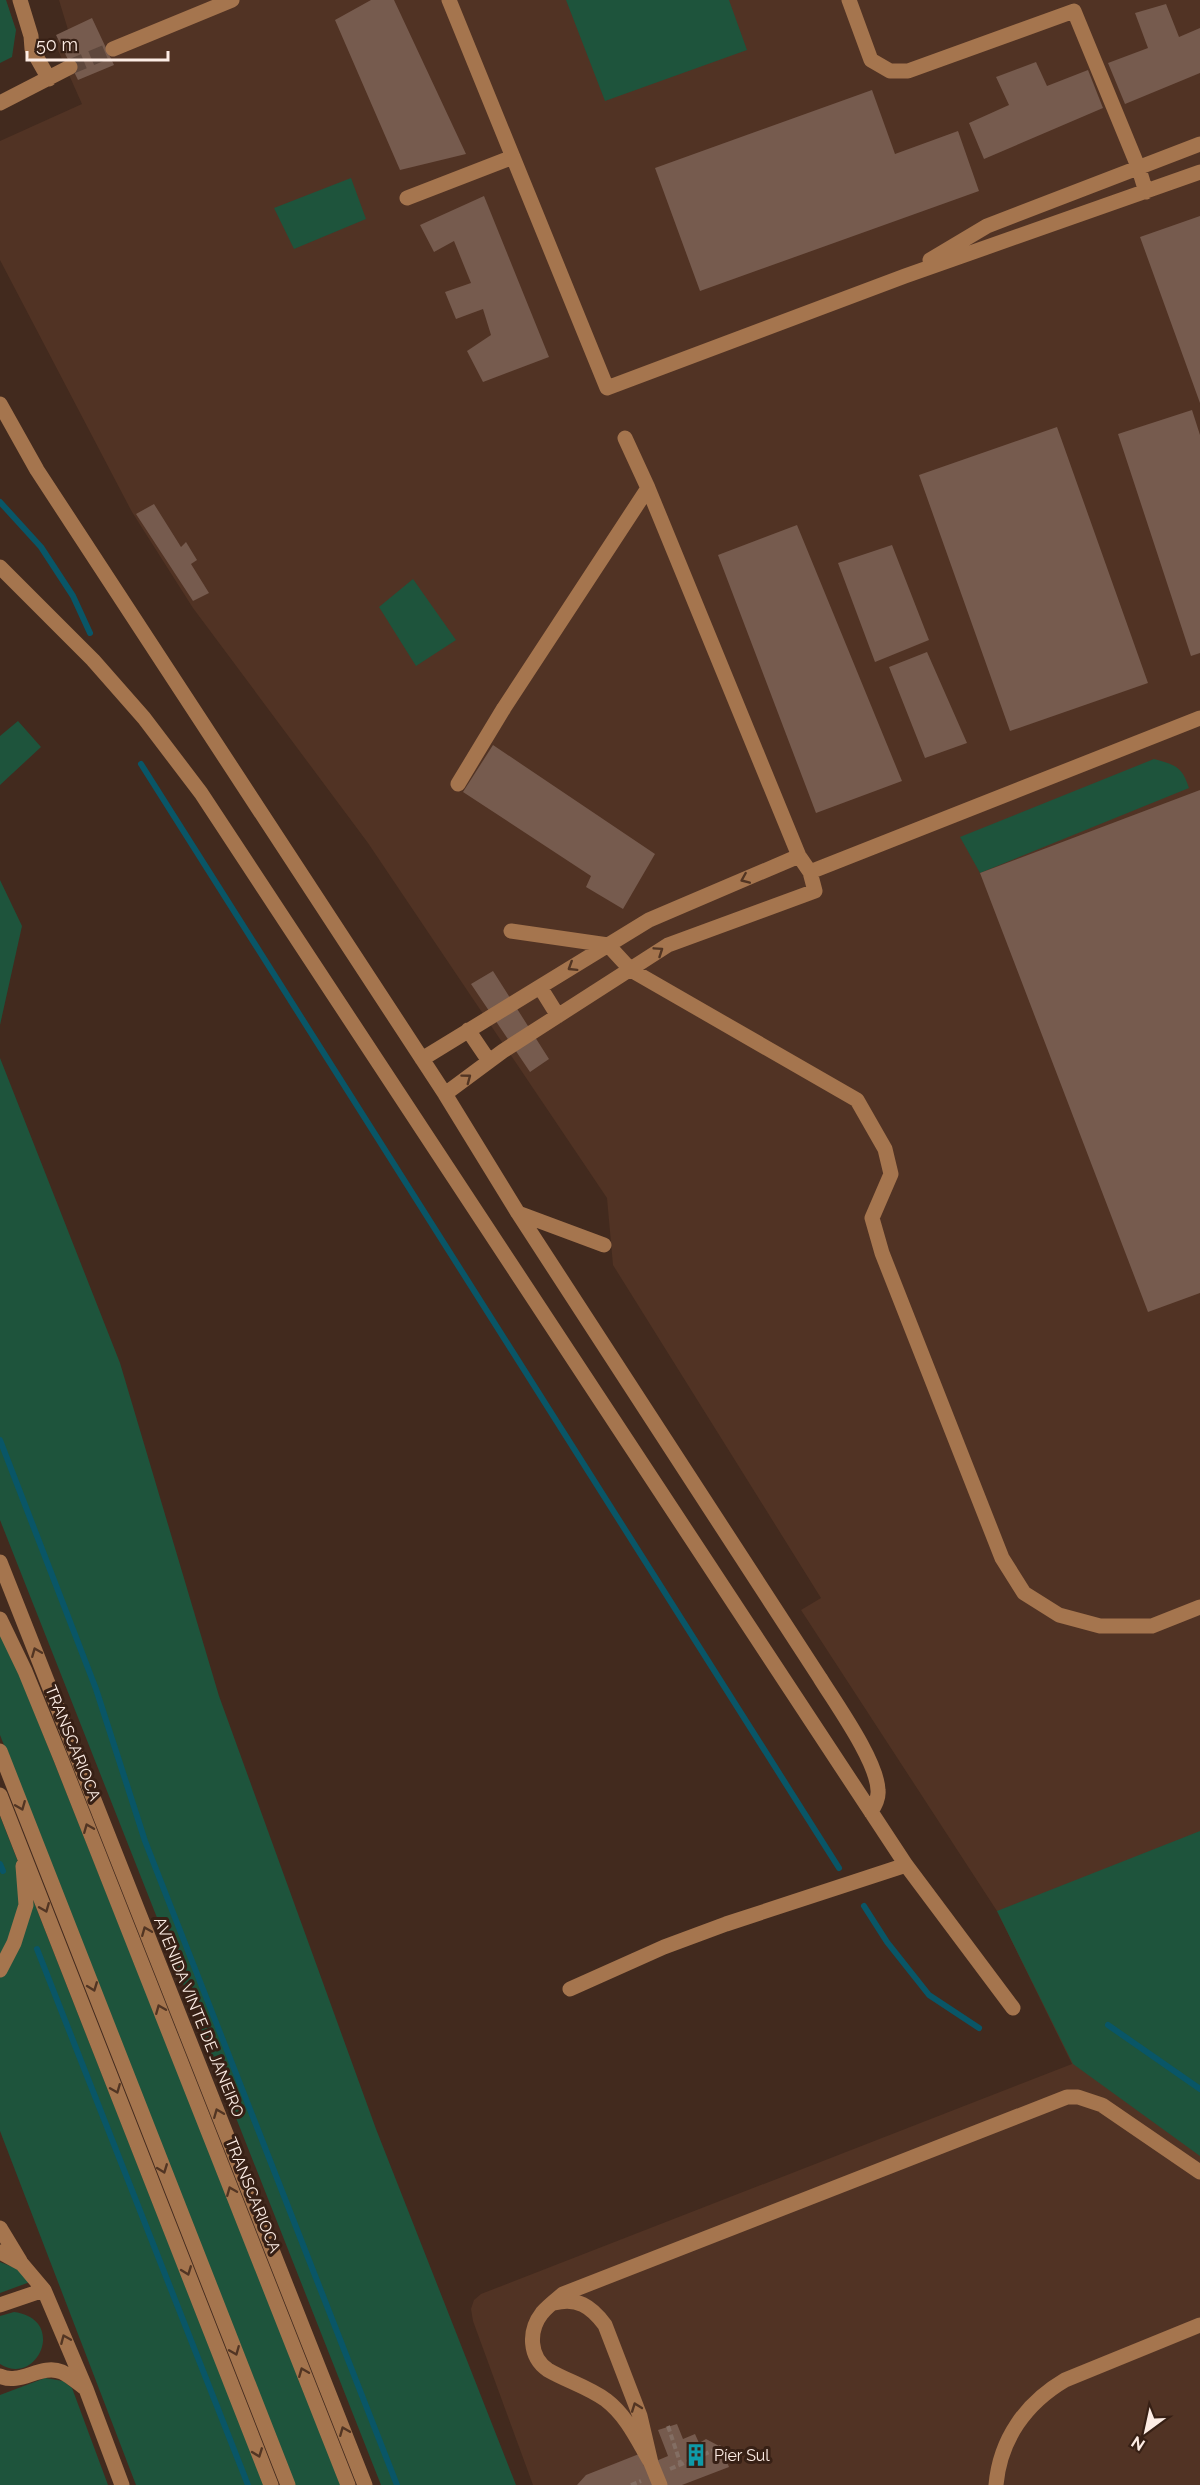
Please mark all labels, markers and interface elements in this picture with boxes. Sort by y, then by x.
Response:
scale bar [27,24,168,62]
text: 50 m [36,34,78,55]
one-way arrow [741,872,752,884]
one-way arrow [652,947,663,958]
one-way arrow [568,959,578,971]
one-way arrow [460,1074,471,1085]
one-way arrow [31,1648,43,1659]
street label: TRANSCARIOCA [41,1683,105,1804]
one-way arrow [14,1800,26,1811]
one-way arrow [83,1823,95,1834]
one-way arrow [38,1902,50,1913]
street label: AVENIDA VINTE DE JANEIRO [150,1914,248,2120]
one-way arrow [141,1927,153,1938]
one-way arrow [86,1981,98,1992]
one-way arrow [154,2005,167,2015]
one-way arrow [109,2083,122,2094]
one-way arrow [213,2108,225,2119]
street label: TRANSCARIOCA [221,2135,285,2256]
one-way arrow [156,2163,168,2174]
one-way arrow [226,2186,238,2197]
one-way arrow [180,2265,193,2276]
one-way arrow [60,2335,72,2346]
one-way arrow [227,2345,240,2355]
one-way arrow [298,2367,311,2378]
north arrow [1116,2401,1176,2461]
one-way arrow [631,2402,643,2413]
one-way arrow [339,2426,351,2437]
text: N [1128,2432,1148,2454]
building icon: Píer Sul [683,2442,709,2468]
one-way arrow [251,2446,263,2457]
place label: Píer Sul [714,2446,770,2465]

